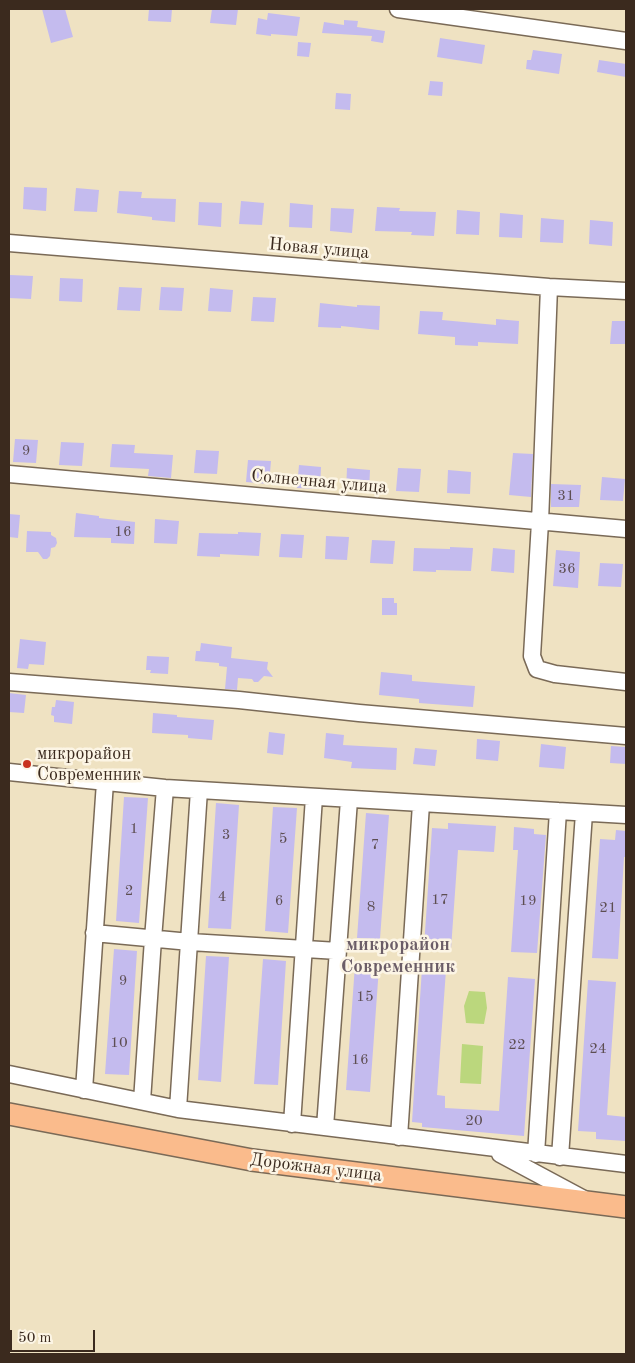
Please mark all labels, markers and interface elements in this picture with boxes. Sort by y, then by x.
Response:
street label: Новая улица [268,234,370,264]
house number: 9 [22,442,30,460]
street label: Солнечная улица [250,465,388,499]
house number: 31 [557,487,575,505]
house number: 16 [114,523,132,541]
house number: 36 [558,560,576,578]
place label: микрорайон Современник [37,743,141,786]
marker: микрорайон Современник [21,758,33,770]
house number: 1 [130,820,138,838]
house number: 3 [222,826,230,844]
house number: 5 [279,830,287,848]
house number: 7 [371,836,379,854]
house number: 2 [125,882,133,900]
house number: 4 [218,888,226,906]
house number: 17 [431,891,449,909]
house number: 6 [275,892,283,910]
house number: 19 [519,892,537,910]
house number: 8 [367,898,375,916]
house number: 21 [599,899,617,917]
district label: микрорайон Современник [341,934,455,978]
house number: 9 [119,972,127,990]
house number: 15 [356,988,374,1006]
house number: 10 [110,1034,128,1052]
house number: 22 [508,1036,526,1054]
house number: 24 [589,1040,607,1058]
house number: 16 [351,1051,369,1069]
house number: 20 [465,1112,483,1130]
street label: Дорожная улица [249,1149,383,1187]
scale bar [12,1320,98,1352]
text: 50 m [18,1331,52,1346]

